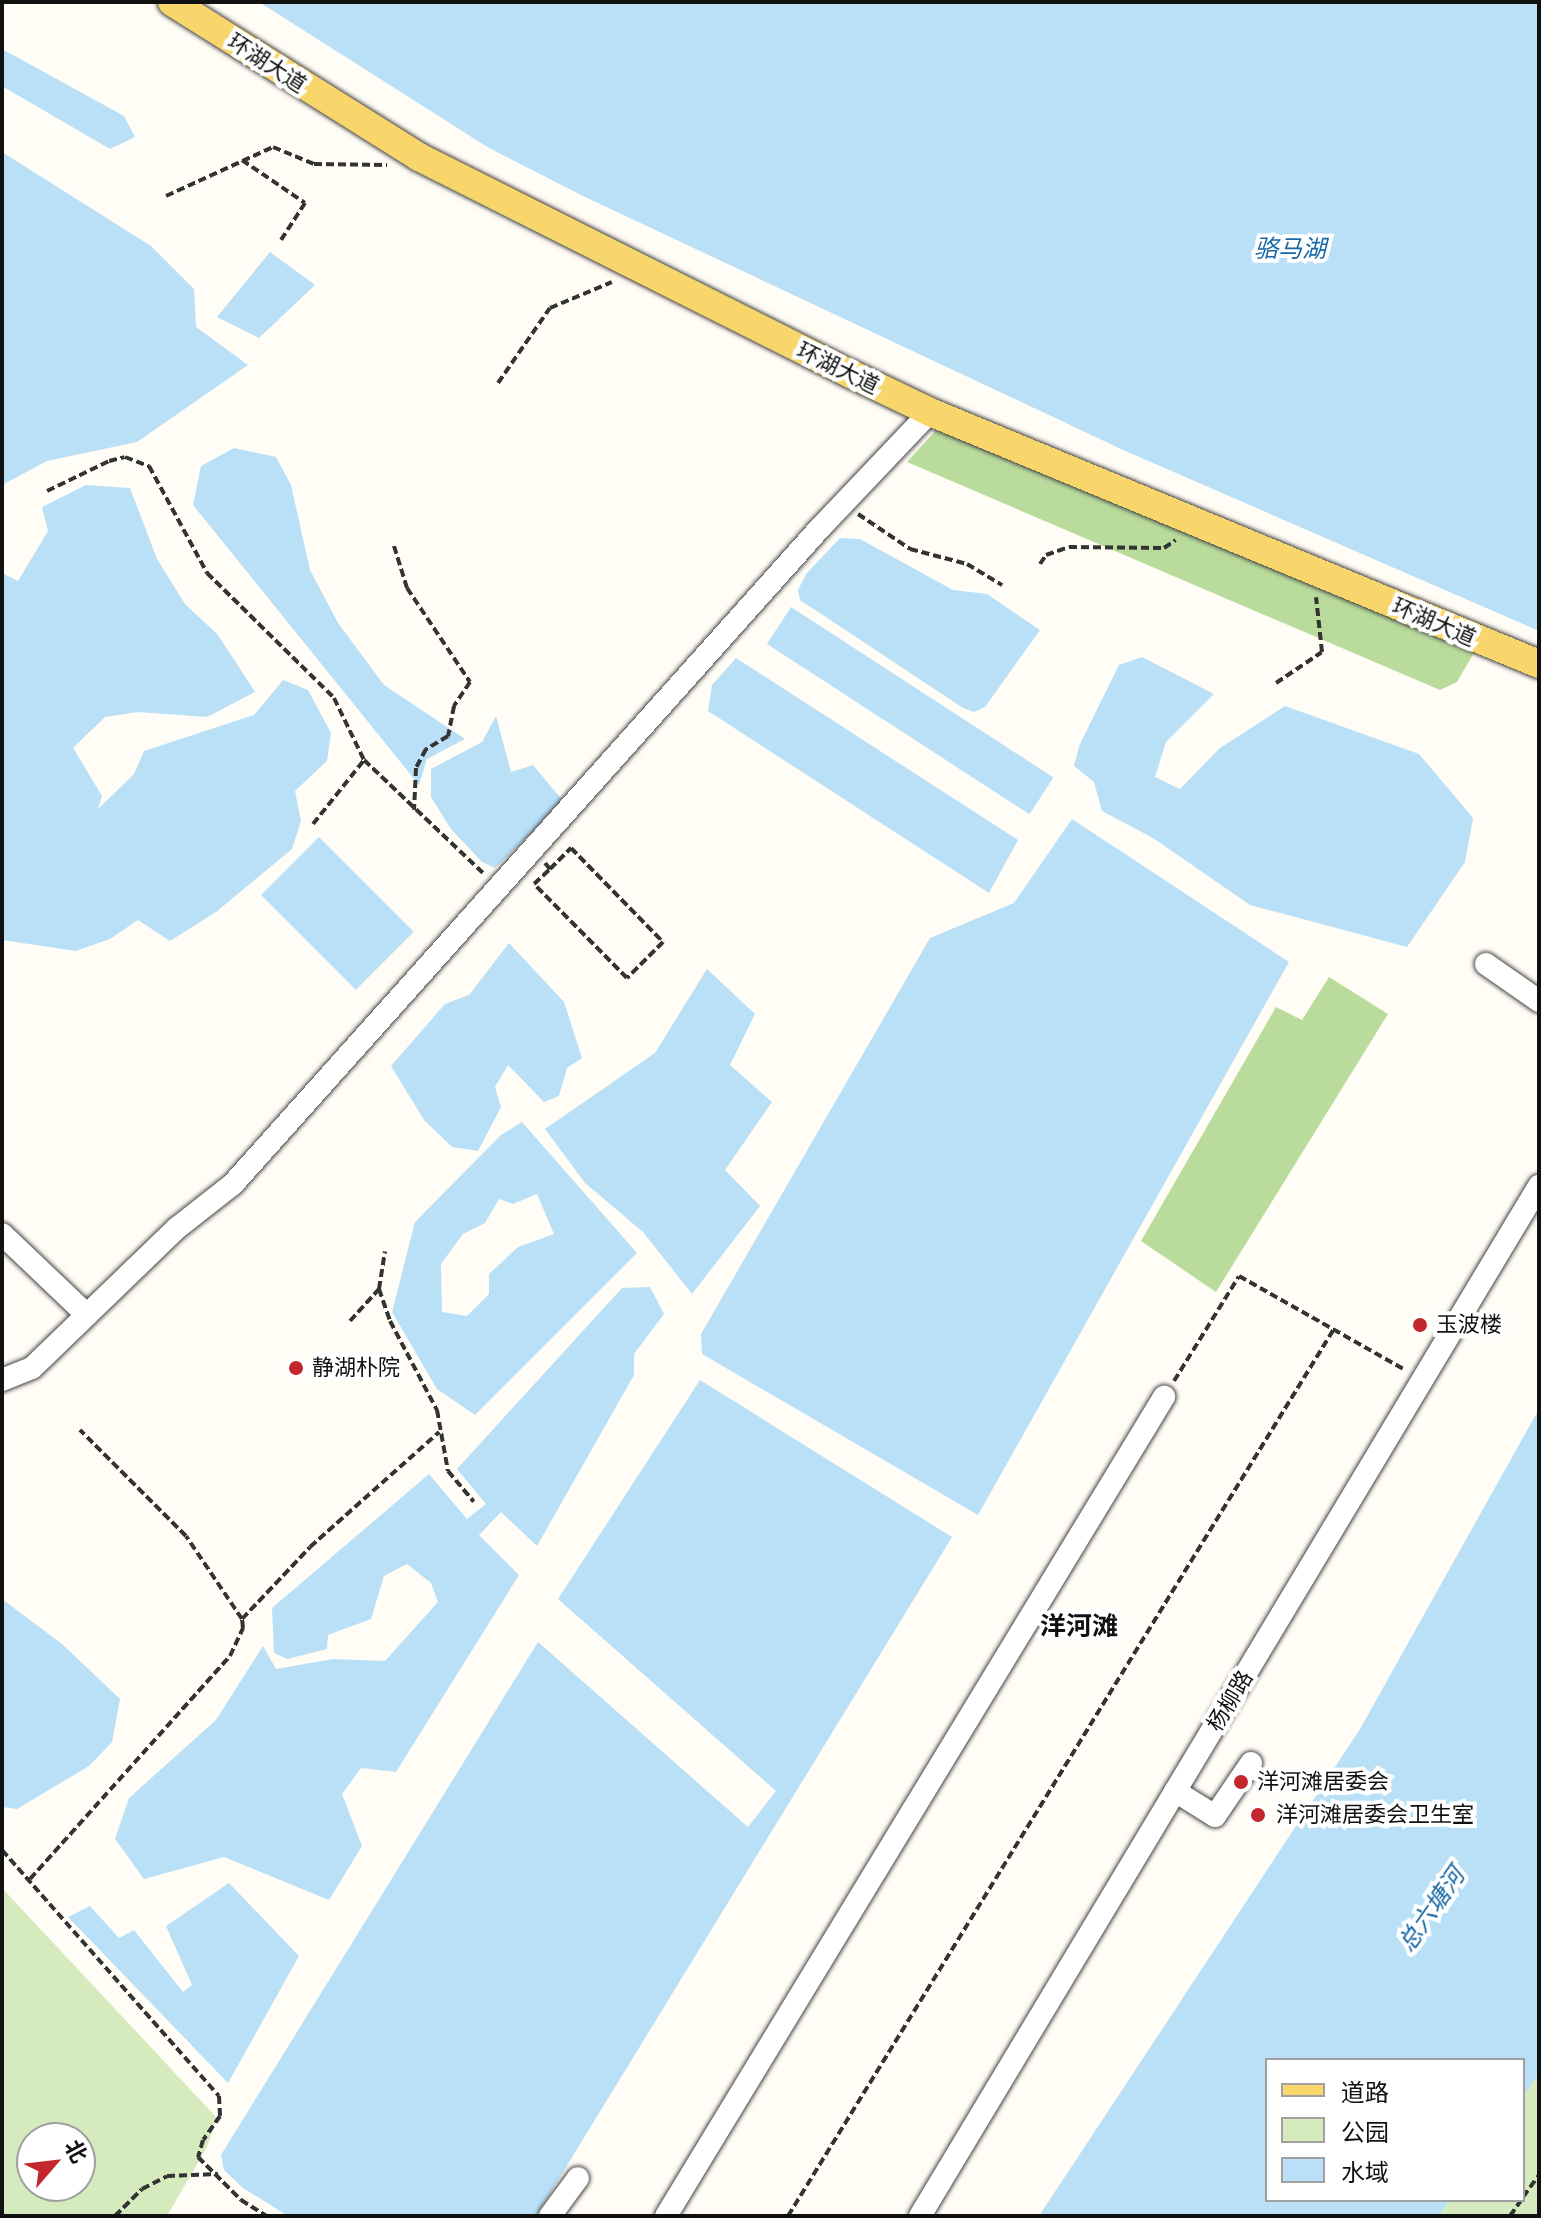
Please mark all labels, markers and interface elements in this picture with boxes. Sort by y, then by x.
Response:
street label: 环湖大道 [223,28,311,98]
water label: 骆马湖 [1254,236,1326,264]
street label: 环湖大道 [793,337,883,399]
street label: 环湖大道 [1388,593,1480,651]
place label: 玉波楼 [1436,1312,1502,1338]
marker: 玉波楼 [1411,1316,1429,1334]
place label: 静湖朴院 [312,1355,400,1381]
marker: 静湖朴院 [287,1359,305,1377]
district label: 洋河滩 [1040,1611,1118,1643]
street label: 杨柳路 [1202,1666,1258,1736]
place label: 洋河滩居委会 [1257,1769,1389,1795]
marker: 洋河滩居委会 [1232,1773,1250,1791]
place label: 洋河滩居委会卫生室 [1276,1802,1474,1828]
marker: 洋河滩居委会卫生室 [1247,1804,1269,1826]
water label: 总六塘河 [1393,1862,1471,1958]
legend [1265,2058,1525,2202]
text: 道路 [1341,2079,1389,2107]
text: 公园 [1341,2119,1389,2147]
north arrow [16,2122,96,2202]
text: 北 [59,2135,93,2167]
text: 水域 [1341,2159,1389,2187]

